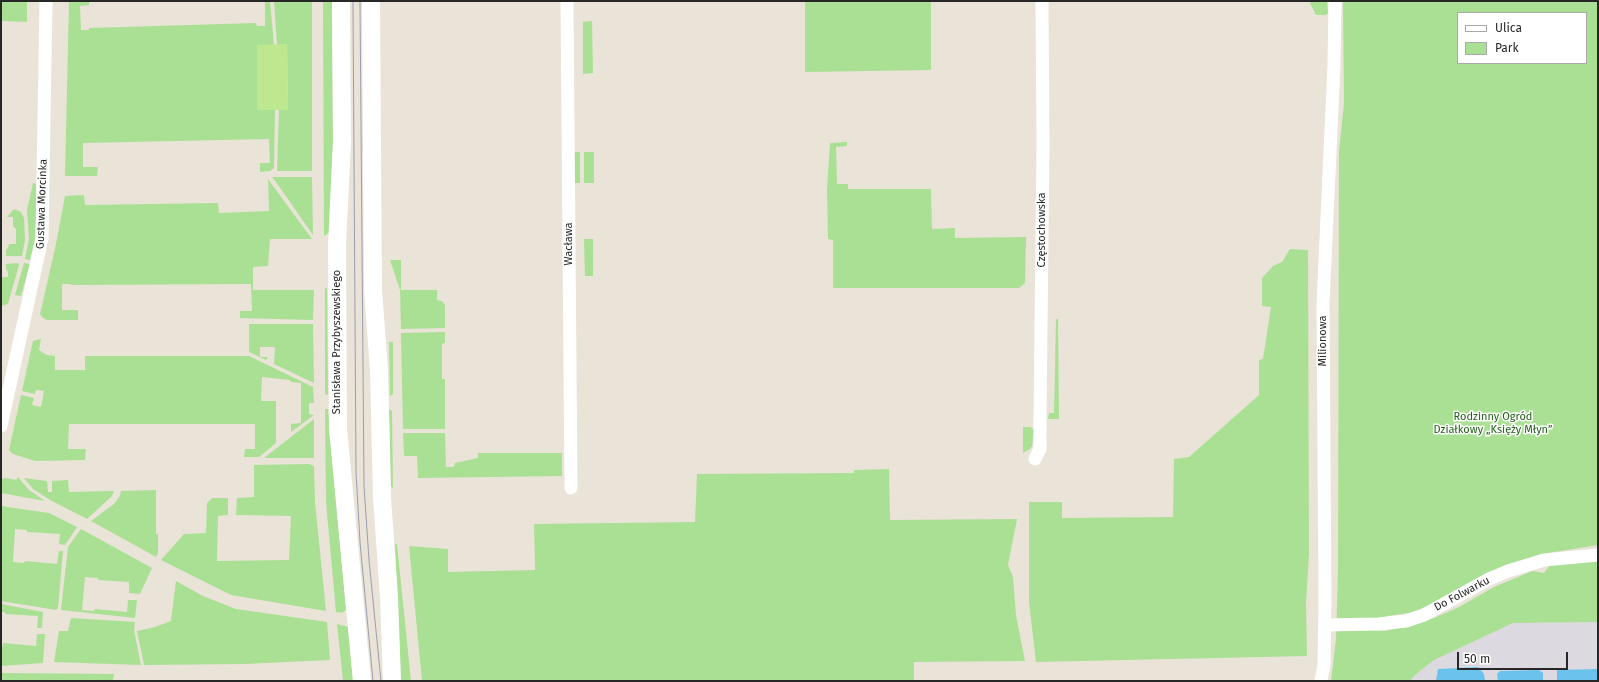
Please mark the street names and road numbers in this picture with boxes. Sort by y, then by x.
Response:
street label: Gustawa Morcinka [34,159,50,249]
street label: Częstochowska [1035,193,1049,267]
street label: Wacława [562,223,576,265]
street label: Stanisława Przybyszewskiego [330,270,344,414]
street label: Milionowa [1316,315,1330,367]
street label: Do Folwarku [1432,574,1492,614]

